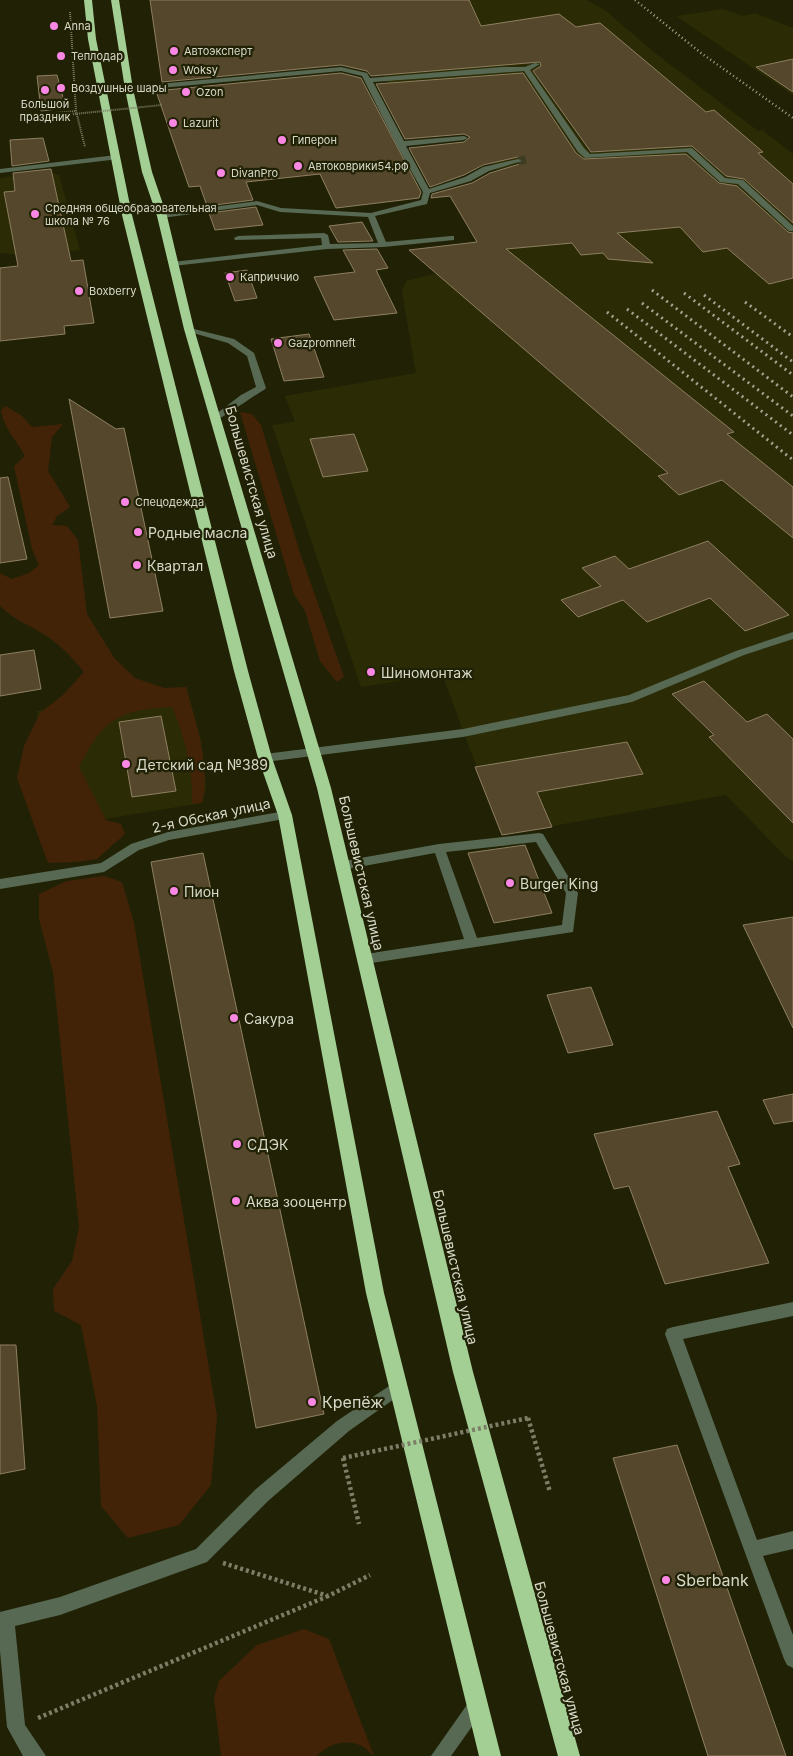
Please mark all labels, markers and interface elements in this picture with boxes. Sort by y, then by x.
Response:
place label: Anna [64,19,91,33]
marker: Anna [48,20,60,32]
place label: Автоэксперт [184,44,253,58]
marker: Автоэксперт [168,45,180,57]
place label: Теплодар [71,49,123,63]
marker: Теплодар [55,50,67,62]
place label: Woksy [183,63,218,77]
marker: Woksy [167,64,179,76]
place label: Воздушные шары [71,81,167,95]
marker: Воздушные шары [55,82,67,94]
marker: Большой праздник [39,84,51,96]
place label: Ozon [196,85,223,99]
marker: Ozon [180,86,192,98]
place label: Большой праздник [20,97,70,124]
place label: Lazurit [183,116,219,130]
marker: Lazurit [167,117,179,129]
place label: Гиперон [292,133,337,147]
marker: Гиперон [276,134,288,146]
place label: Автоковрики54.рф [308,159,409,173]
marker: Автоковрики54.рф [292,160,304,172]
place label: DivanPro [231,166,278,180]
marker: DivanPro [215,167,227,179]
place label: Средняя общеобразовательная школа № 76 [45,201,217,228]
marker: Средняя общеобразовательная школа № 76 [29,208,41,220]
place label: Каприччио [240,270,299,284]
marker: Каприччио [224,271,236,283]
place label: Boxberry [89,284,137,298]
marker: Boxberry [73,285,85,297]
place label: Gazpromneft [288,336,356,350]
marker: Gazpromneft [272,337,284,349]
street label: Большевистская улица [222,404,282,560]
place label: Спецодежда [135,495,204,509]
marker: Спецодежда [119,496,131,508]
place label: Родные масла [148,524,247,541]
marker: Родные масла [132,526,144,538]
place label: Квартал [147,557,203,574]
marker: Квартал [131,559,143,571]
place label: Шиномонтаж [381,664,473,681]
marker: Шиномонтаж [365,666,377,678]
place label: Детский сад №389 [136,756,268,773]
marker: Детский сад №389 [120,758,132,770]
street label: 2-я Обская улица [150,794,272,836]
street label: Большевистская улица [336,794,388,952]
place label: Burger King [520,875,598,892]
marker: Burger King [504,877,516,889]
place label: Пион [184,883,219,900]
marker: Пион [168,885,180,897]
place label: Сакура [244,1010,294,1027]
marker: Сакура [228,1012,240,1024]
place label: СДЭК [247,1136,289,1153]
marker: СДЭК [231,1138,243,1150]
street label: Большевистская улица [430,1188,482,1346]
place label: Аква зооцентр [246,1193,347,1210]
marker: Аква зооцентр [230,1195,242,1207]
place label: Крепёж [322,1392,383,1412]
marker: Крепёж [306,1396,318,1408]
place label: Sberbank [676,1570,749,1590]
marker: Sberbank [660,1574,672,1586]
street label: Большевистская улица [531,1579,589,1737]

